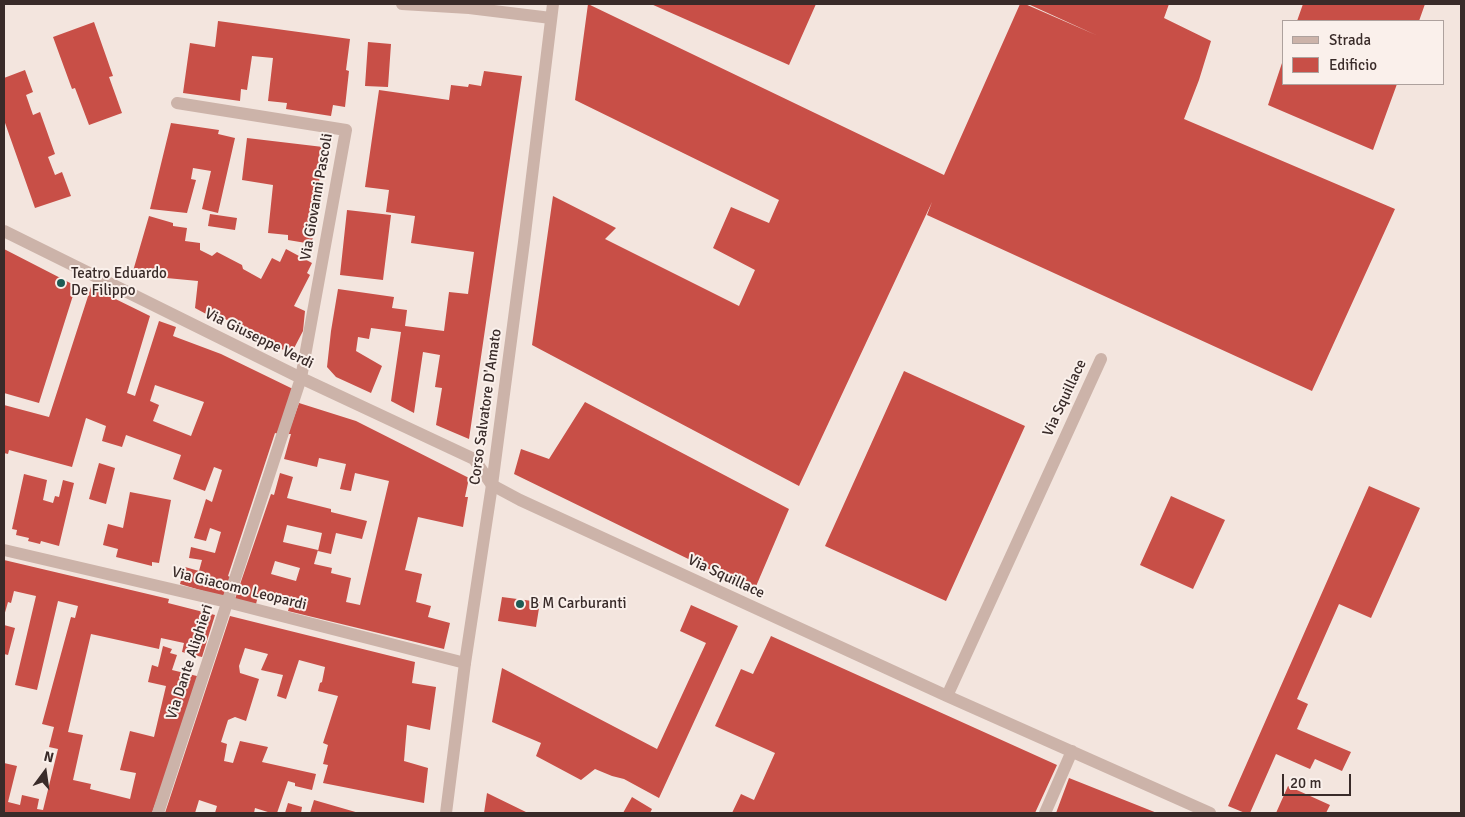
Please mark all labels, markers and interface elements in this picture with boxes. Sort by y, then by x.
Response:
legend [1282,20,1445,85]
text: Strada [1329,31,1371,49]
text: Edificio [1329,56,1377,74]
street label: Via Giovanni Pascoli [297,132,337,262]
place label: Teatro Eduardo De Filippo [71,265,167,300]
marker: Teatro Eduardo De Filippo [55,277,67,289]
street label: Via Giuseppe Verdi [202,305,316,373]
street label: Corso Salvatore D'Amato [466,328,506,486]
street label: Via Squillace [1039,357,1091,439]
street label: Via Squillace [685,551,767,603]
street label: Via Giacomo Leopardi [170,564,308,614]
place label: B M Carburanti [530,595,627,613]
marker: B M Carburanti [514,598,526,610]
street label: Via Dante Alighieri [163,602,217,722]
north arrow [20,747,70,797]
text: N [42,748,56,766]
scale bar [1285,764,1354,796]
text: 20 m [1290,774,1321,792]

